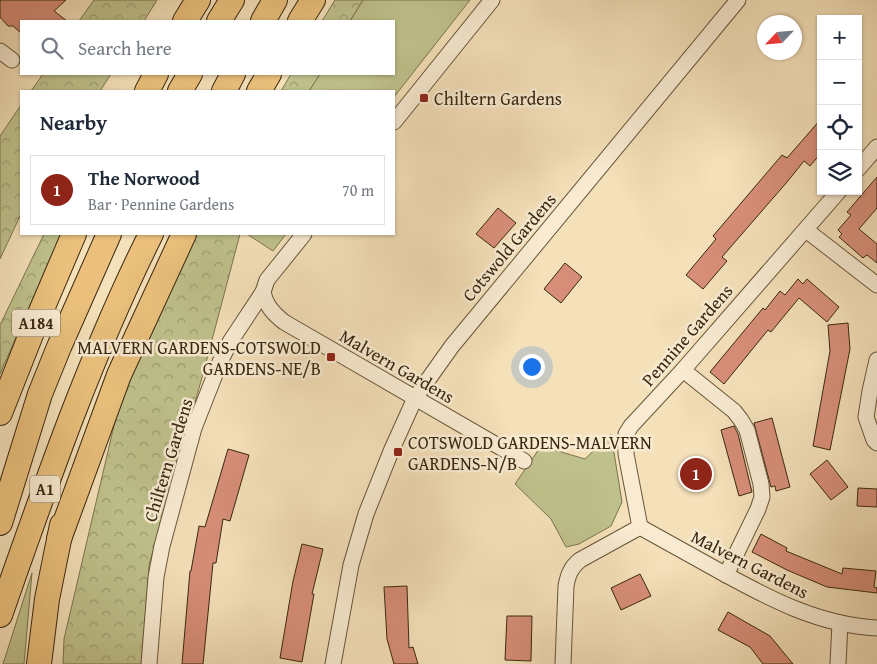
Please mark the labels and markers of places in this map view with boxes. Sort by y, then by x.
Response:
place label: Chiltern Gardens [434,85,562,112]
marker: Chiltern Gardens [418,92,430,104]
place label: MALVERN GARDENS-COTSWOLD GARDENS-NE/B [77,334,321,382]
marker: MALVERN GARDENS-COTSWOLD GARDENS-NE/B [325,351,337,363]
place label: COTSWOLD GARDENS-MALVERN GARDENS-N/B [408,429,652,477]
marker: COTSWOLD GARDENS-MALVERN GARDENS-N/B [392,446,404,458]
pin: 1 [680,455,712,493]

